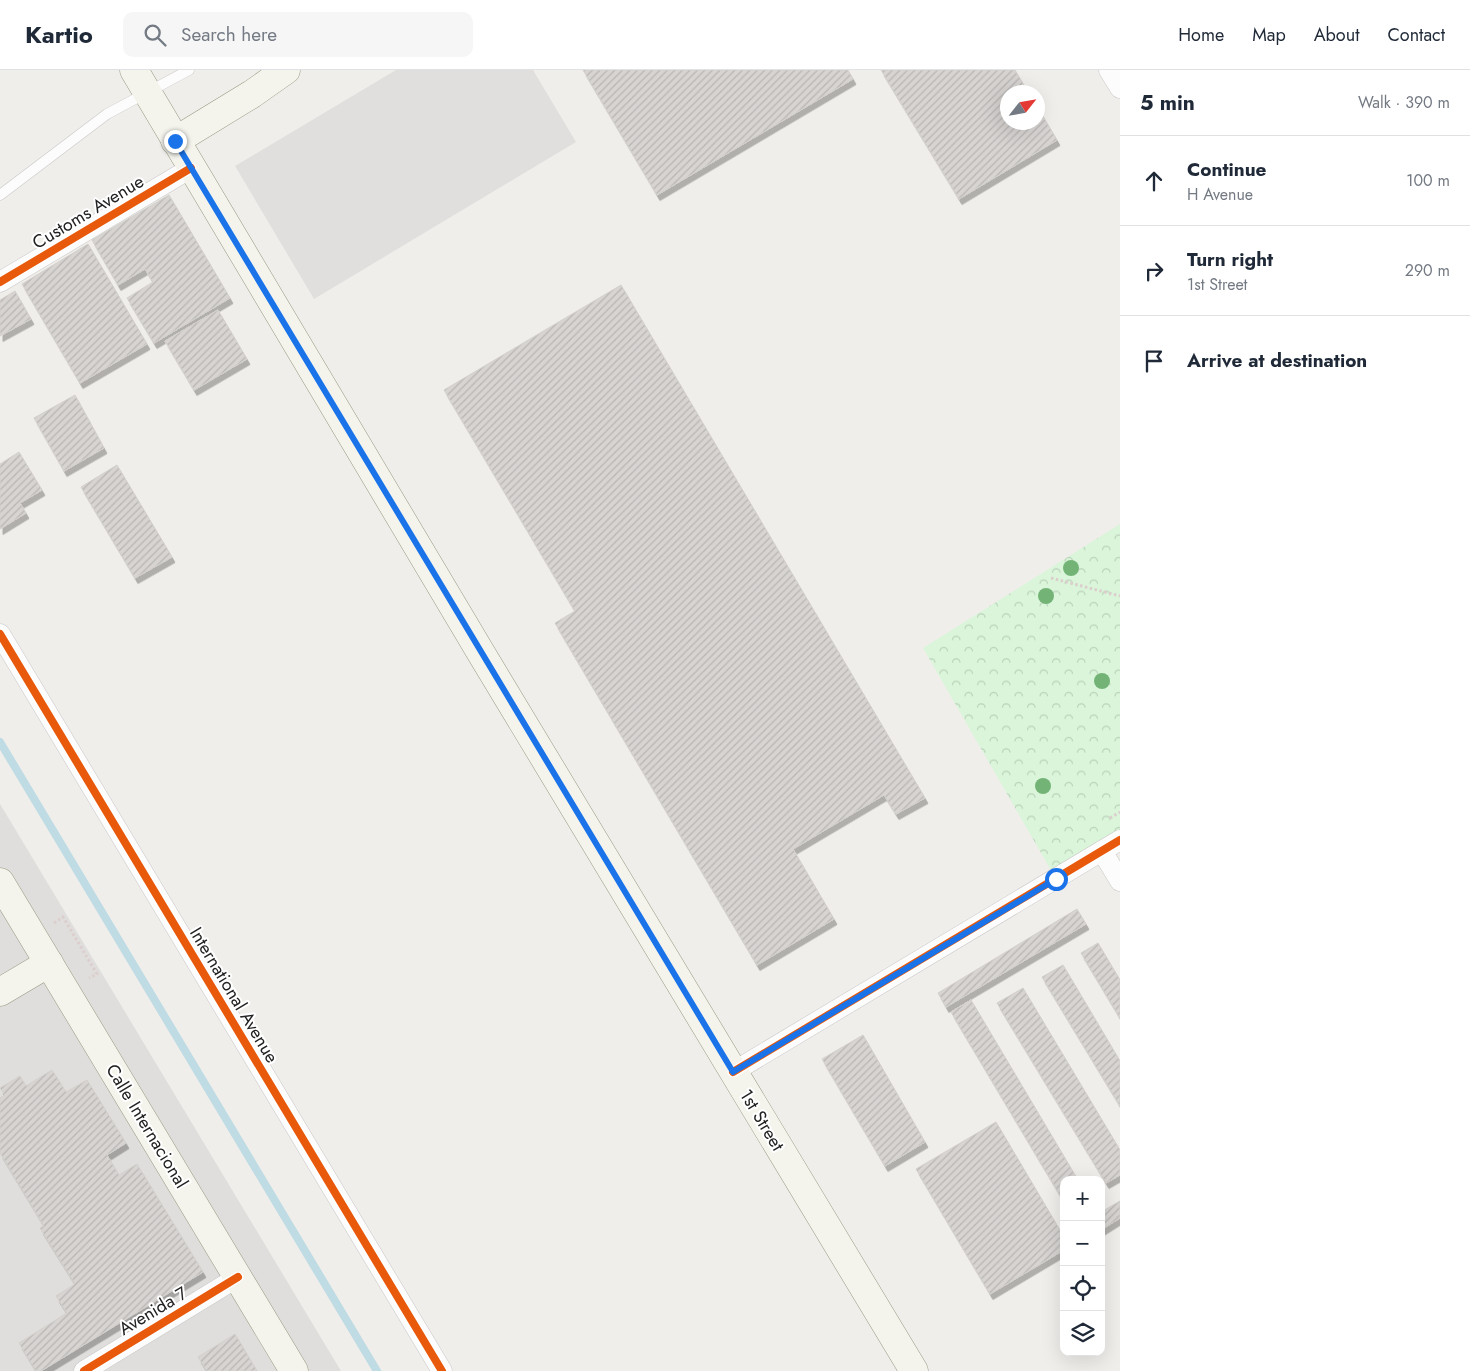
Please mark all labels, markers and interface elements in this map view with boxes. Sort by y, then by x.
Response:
search box [123,12,473,57]
text: Kartio [25,17,93,52]
icon: search [141,21,169,49]
text: Search here [181,21,277,48]
text: Home [1178,22,1224,48]
text: Map [1252,22,1286,48]
text: About [1314,22,1359,48]
text: Contact [1387,22,1445,48]
north arrow [1000,85,1045,130]
text: 5 min [1140,88,1195,118]
text: Walk · 390 m [1358,91,1450,114]
route end [164,130,187,153]
text: Continue [1187,156,1266,183]
icon: ahead [1140,167,1168,195]
street label: Customs Avenue [27,168,149,256]
text: 100 m [1406,169,1450,192]
text: H Avenue [1187,183,1253,206]
text: Turn right [1187,246,1273,273]
icon: right [1140,257,1168,285]
text: 290 m [1405,259,1450,282]
text: 1st Street [1187,273,1247,296]
icon: arrive [1140,347,1168,375]
text: Arrive at destination [1187,347,1367,374]
route start [1045,868,1068,891]
street label: International Avenue [183,922,285,1068]
street label: Calle Internacional [100,1059,194,1193]
street label: 1st Street [733,1084,791,1156]
map controls [1060,1176,1105,1356]
button: + [1060,1176,1105,1221]
button: − [1060,1221,1105,1266]
button: locate [1060,1266,1105,1311]
street label: Avenida 7 [114,1280,193,1342]
button: layers [1060,1311,1105,1356]

